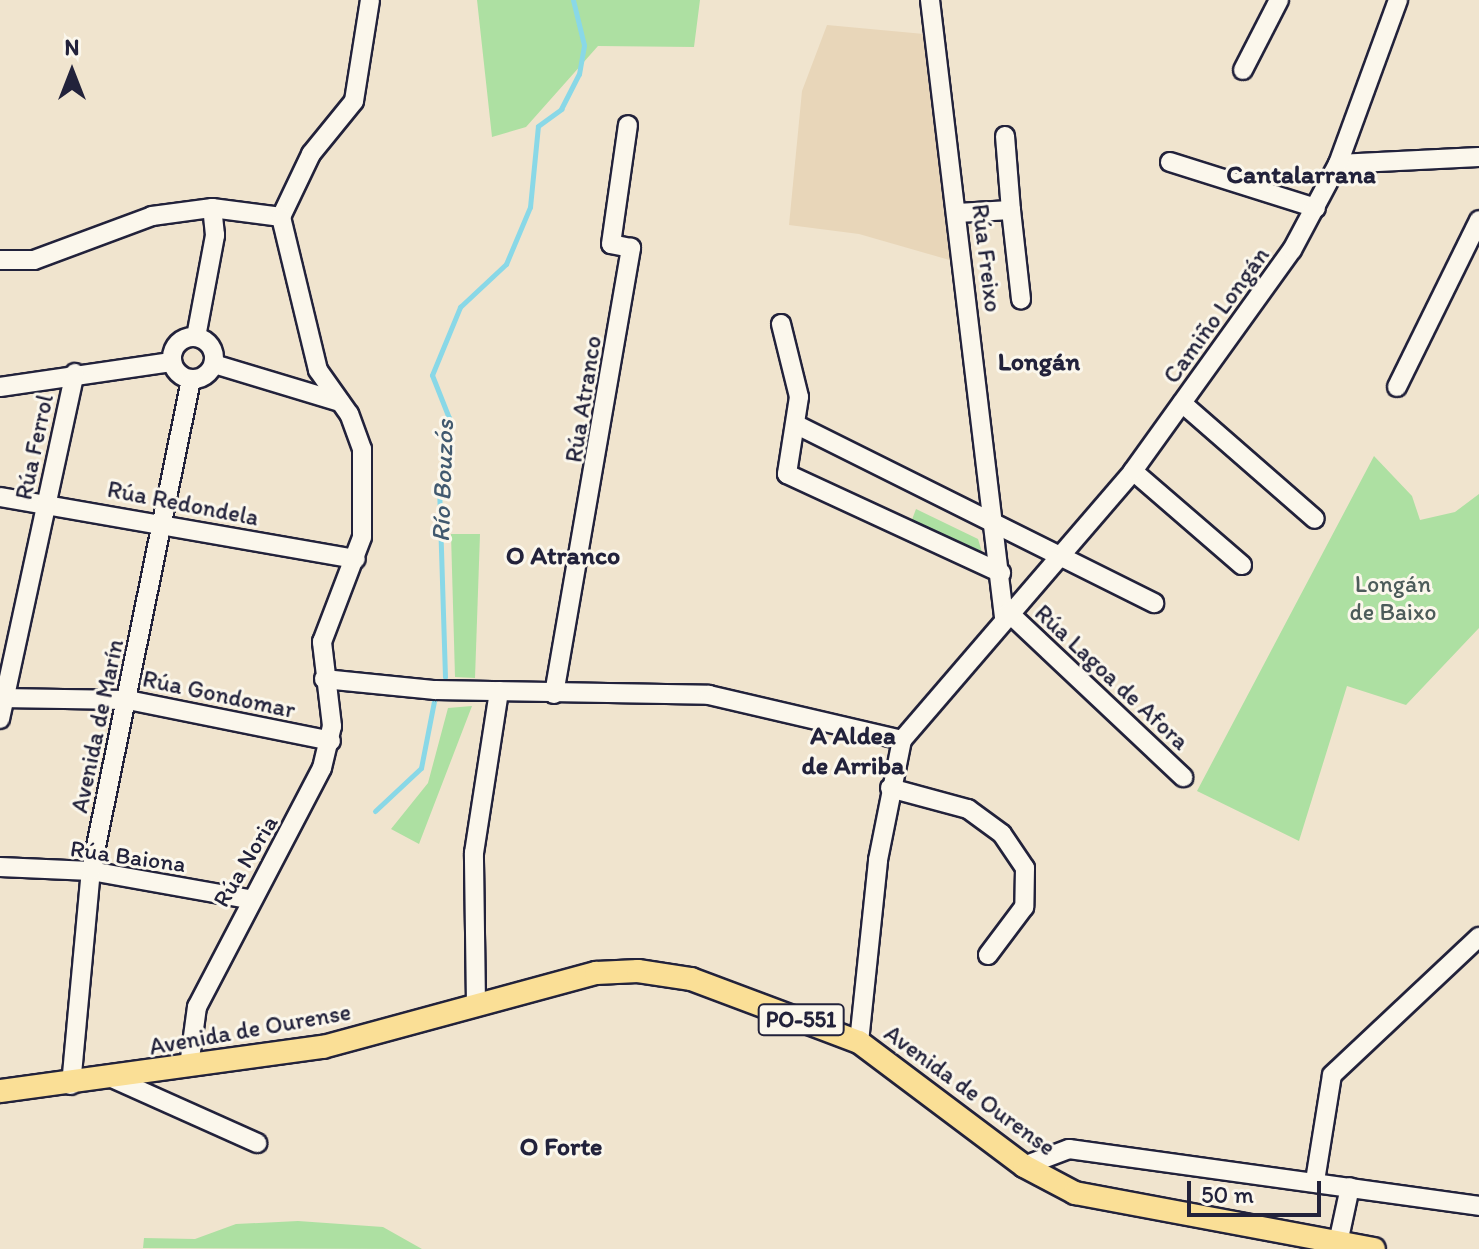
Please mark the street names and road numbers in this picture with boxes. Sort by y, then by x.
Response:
street label: Rúa Freixo [966,202,1008,314]
street label: Camiño Longán [1157,241,1275,389]
street label: Rúa Atranco [559,333,607,465]
street label: Rúa Ferrol [9,392,59,502]
street label: Rúa Redondela [105,474,261,532]
street label: Rúa Lagoa de Afora [1029,598,1195,756]
street label: Avenida de Marín [64,636,130,816]
street label: Rúa Gondomar [140,664,298,724]
street label: Rúa Noria [206,810,284,912]
street label: Rúa Baiona [68,834,188,878]
street label: Avenida de Ourense [147,997,353,1061]
road number: PO-551 [757,1002,845,1038]
street label: Avenida de Ourense [879,1018,1061,1162]

